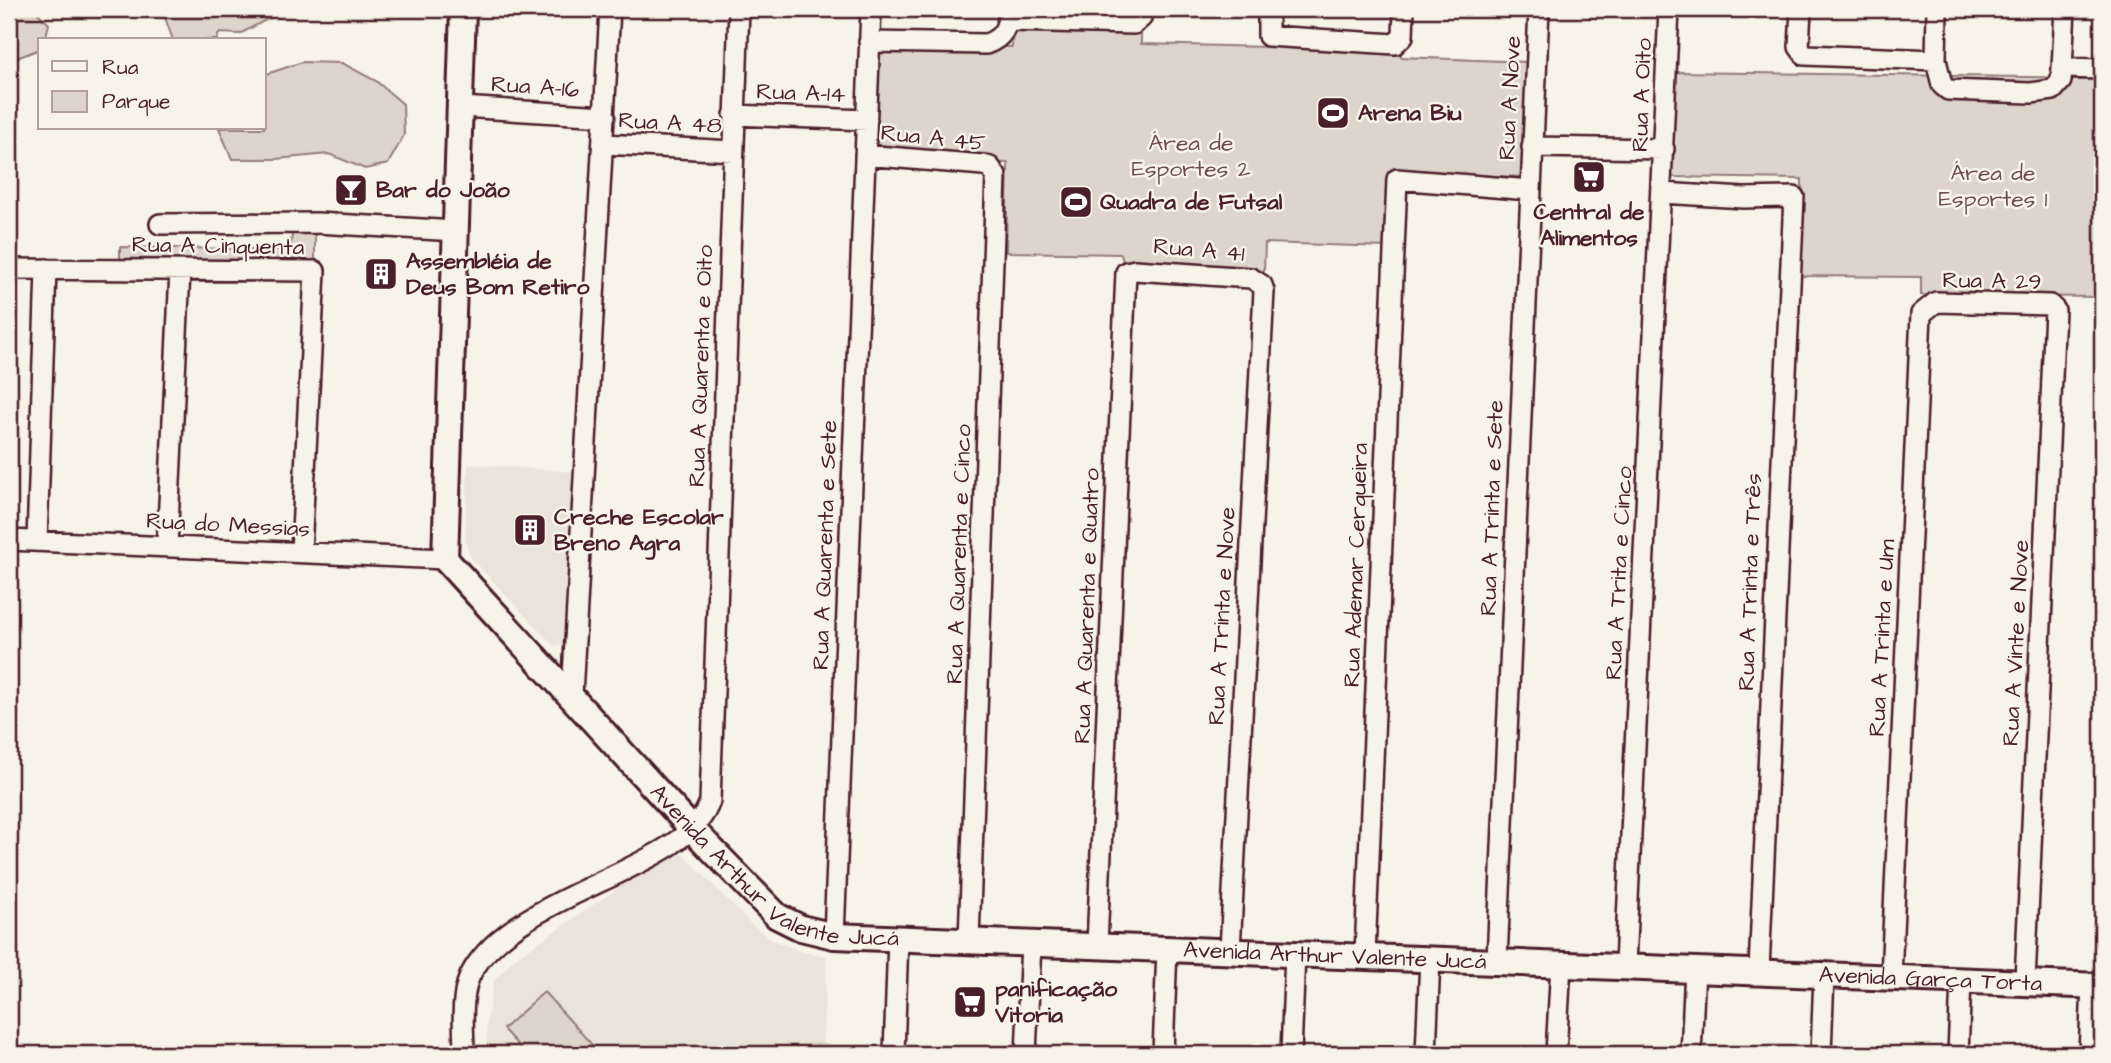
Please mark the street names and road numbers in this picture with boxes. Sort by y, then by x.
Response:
street label: Rua A Nove [1491,35,1529,161]
street label: Rua A Oito [1624,37,1660,153]
street label: Rua A-16 [490,68,580,106]
street label: Rua A-14 [756,75,847,111]
street label: Rua A 48 [617,104,723,142]
street label: Rua A 45 [879,117,987,159]
street label: Rua A Cinquenta [131,228,305,264]
street label: Rua A 41 [1152,230,1246,270]
street label: Rua A Quarenta e Oito [681,244,721,488]
street label: Rua A 29 [1942,264,2042,298]
street label: Rua A Trinta e Sete [1472,400,1512,616]
street label: Rua A Quarenta e Sete [805,419,845,671]
street label: Rua A Quarenta e Cinco [938,423,980,684]
street label: Rua Ademar Cerqueira [1336,442,1376,688]
street label: Rua A Trita e Cinco [1597,465,1641,681]
street label: Rua A Quarenta e Quatro [1066,468,1108,744]
street label: Rua A Trinta e Três [1730,473,1770,691]
street label: Rua do Messias [145,505,311,545]
street label: Rua A Trinta e Nove [1200,506,1244,726]
street label: Rua A Trinta e Um [1861,538,1903,738]
street label: Rua A Vinte e Nove [1995,539,2037,747]
street label: Avenida Arthur Valente Jucá [642,777,900,955]
street label: Avenida Arthur Valente Jucá [1183,934,1487,978]
street label: Avenida Garça Torta [1818,959,2043,1000]

